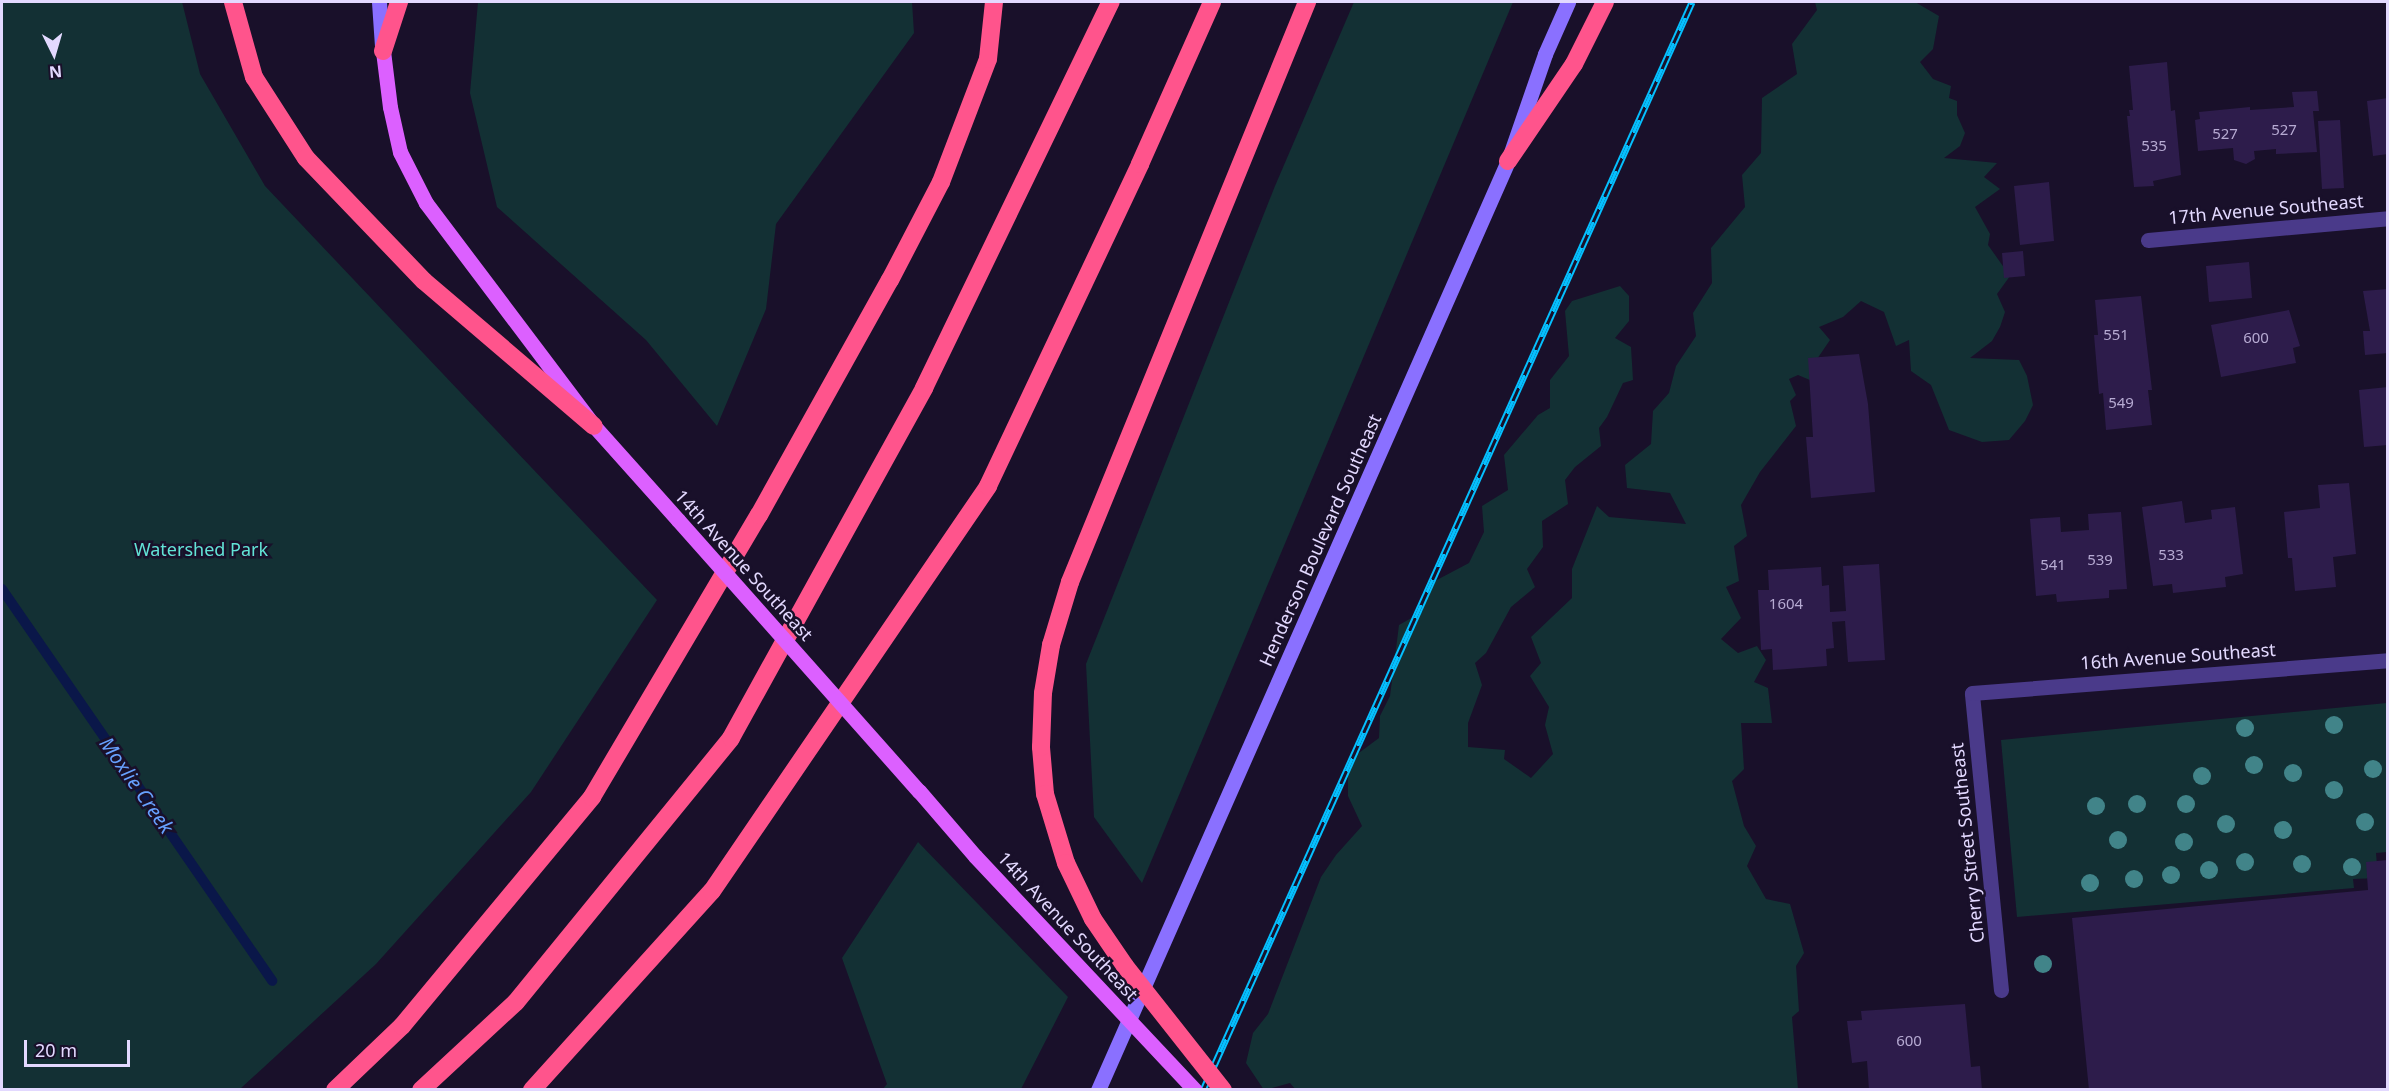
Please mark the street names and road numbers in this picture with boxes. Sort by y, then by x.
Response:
street label: 17th Avenue Southeast [2168,190,2364,228]
street label: Henderson Boulevard Southeast [1254,411,1386,669]
street label: 14th Avenue Southeast [671,485,817,645]
street label: 16th Avenue Southeast [2080,638,2276,674]
street label: Cherry Street Southeast [1946,742,1988,944]
street label: 14th Avenue Southeast [993,847,1143,1005]

